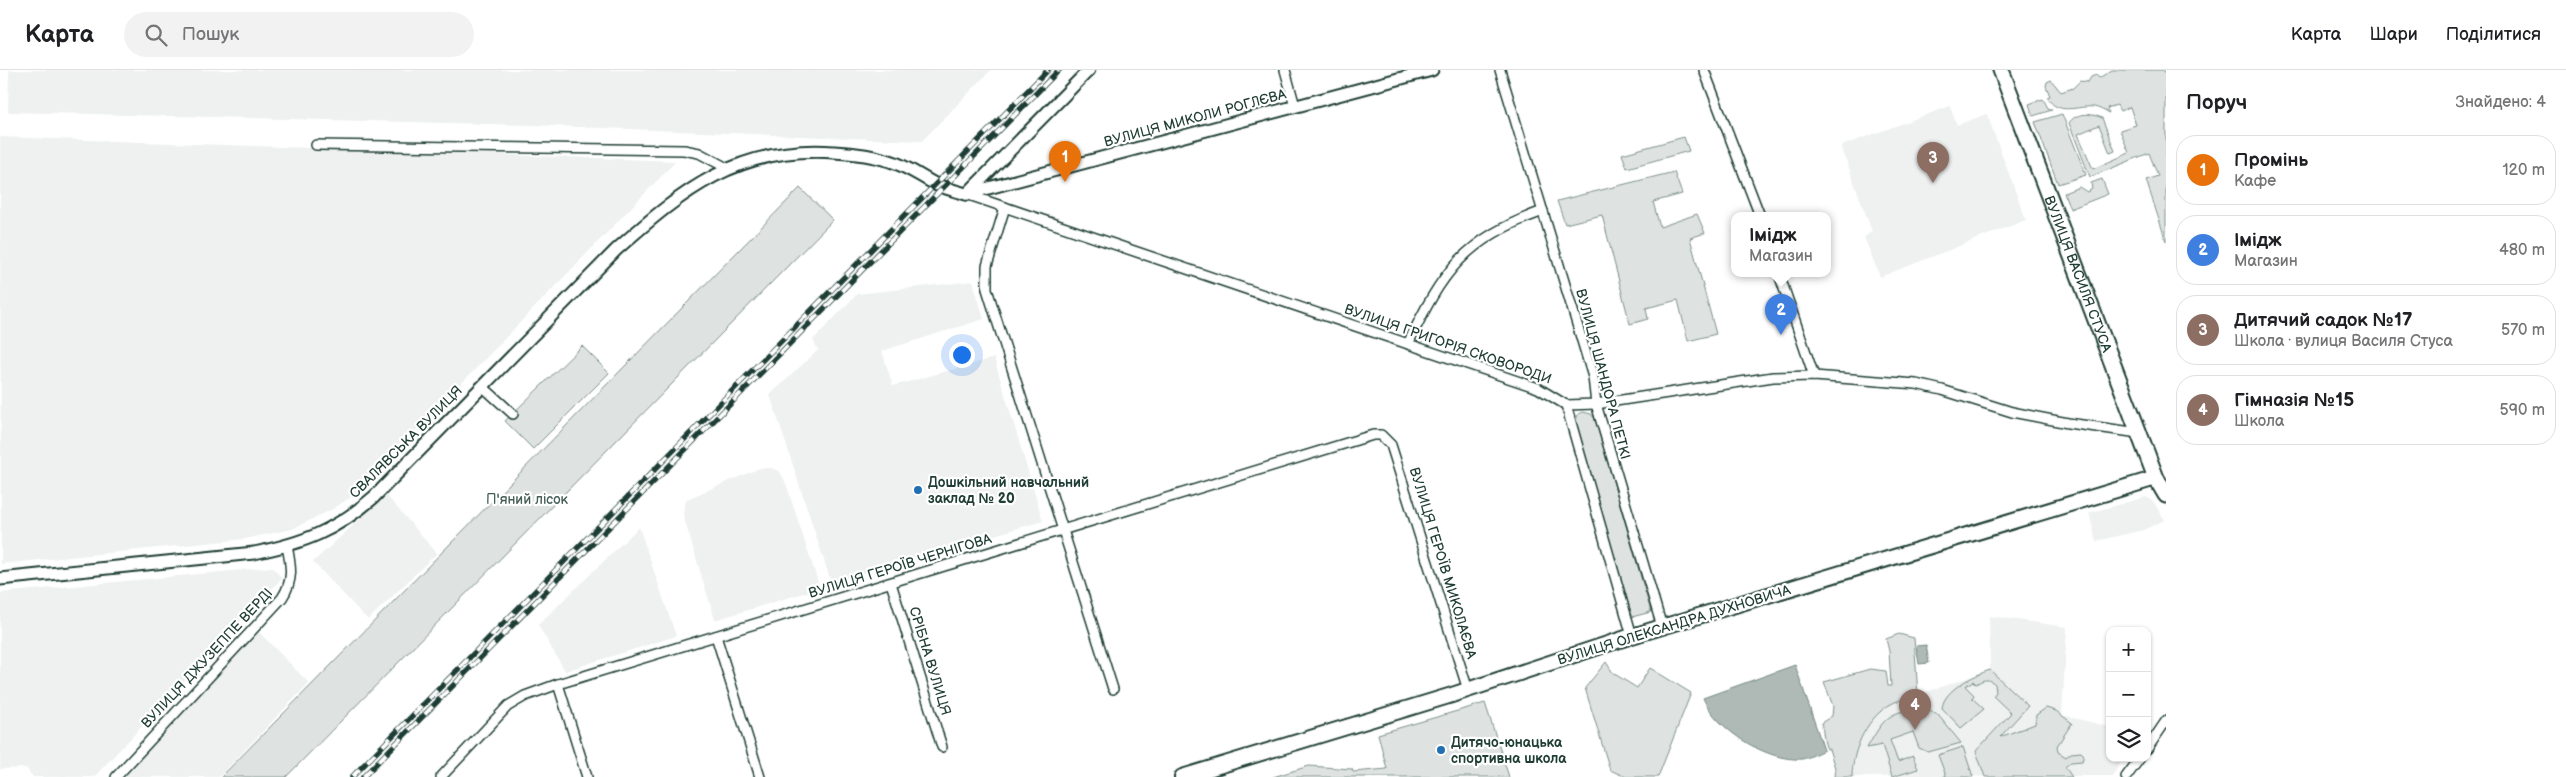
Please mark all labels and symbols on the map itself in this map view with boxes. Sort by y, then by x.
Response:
street label: ВУЛИЦЯ МИКОЛИ РОГЛЄВА [1102,85,1288,151]
pin: 1 [1049,141,1081,182]
pin: 3 [1917,142,1949,183]
street label: ВУЛИЦЯ ВАСИЛЯ СТУСА [2041,193,2116,355]
street label: ВУЛИЦЯ ШАНДОРА ПЕТКІ [1572,287,1634,461]
pin: 2 [1765,294,1797,335]
street label: ВУЛИЦЯ ГРИГОРІЯ СКОВОРОДИ [1342,300,1554,388]
your location [949,342,975,368]
street label: СВАЛЯВСЬКА ВУЛИЦЯ [346,382,466,502]
street label: ВУЛИЦЯ ГЕРОЇВ МИКОЛАЄВА [1406,465,1480,661]
place label: Дошкільний навчальний заклад № 20 [928,474,1089,507]
marker: Дошкільний навчальний заклад № 20 [912,484,924,496]
park label: П'яний лісок [486,491,569,508]
street label: ВУЛИЦЯ ГЕРОЇВ ЧЕРНІГОВА [807,530,994,602]
street label: ВУЛИЦЯ ОЛЕКСАНДРА ДУХНОВИЧА [1556,581,1793,669]
street label: ВУЛИЦЯ ДЖУЗЕППЕ ВЕРДІ [138,585,276,731]
street label: СРІБНА ВУЛИЦЯ [905,605,955,717]
pin: 4 [1899,689,1931,730]
place label: Дитячо-юнацька спортивна школа [1451,734,1567,767]
marker: Дитячо-юнацька спортивна школа [1435,744,1447,756]

